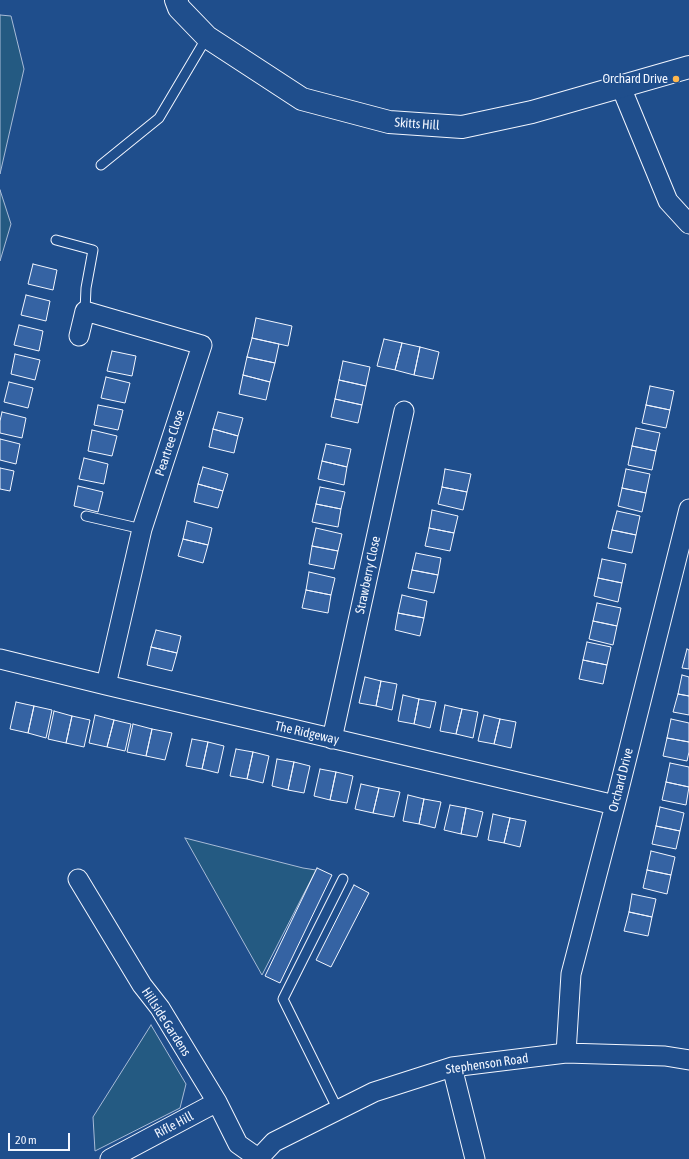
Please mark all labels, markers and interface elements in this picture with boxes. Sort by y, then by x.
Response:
place label: Orchard Drive [602,71,668,87]
marker: Orchard Drive [671,74,681,84]
street label: Skitts Hill [394,115,440,133]
street label: Peartree Close [152,408,188,478]
street label: Strawberry Close [352,535,384,615]
street label: The Ridgeway [273,718,341,748]
street label: Orchard Drive [605,746,637,814]
street label: Hillside Gardens [138,985,194,1059]
street label: Stephenson Road [445,1050,529,1078]
street label: Rifle Hill [152,1108,196,1142]
scale bar [10,1125,72,1151]
text: 20 m [15,1133,37,1147]

